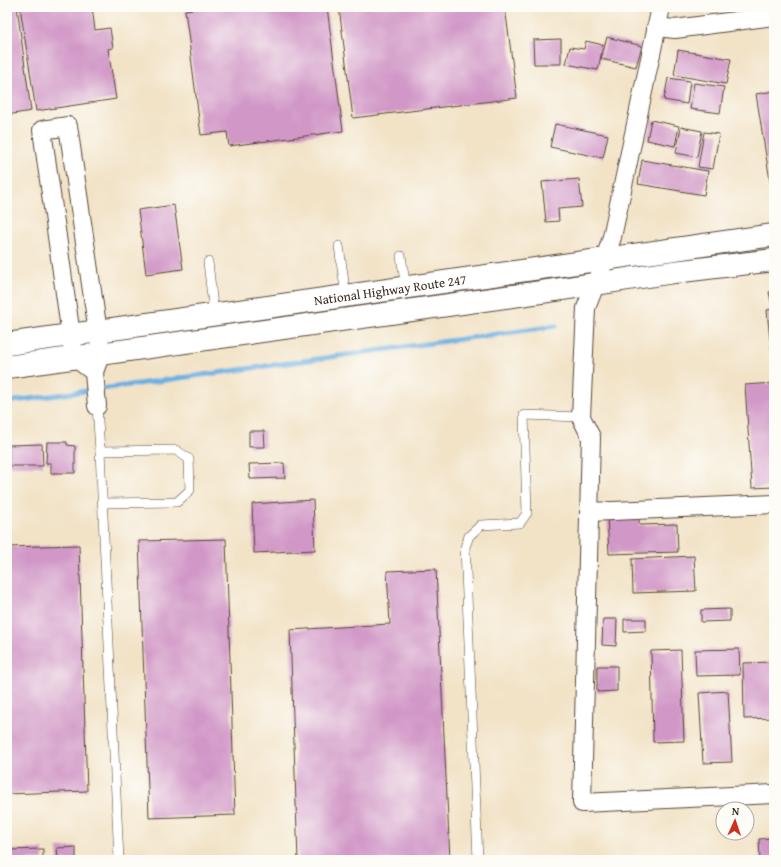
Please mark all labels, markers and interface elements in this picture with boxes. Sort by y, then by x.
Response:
street label: National Highway Route 247 [313,270,468,310]
north arrow [715,801,755,841]
text: N [731,803,740,819]

